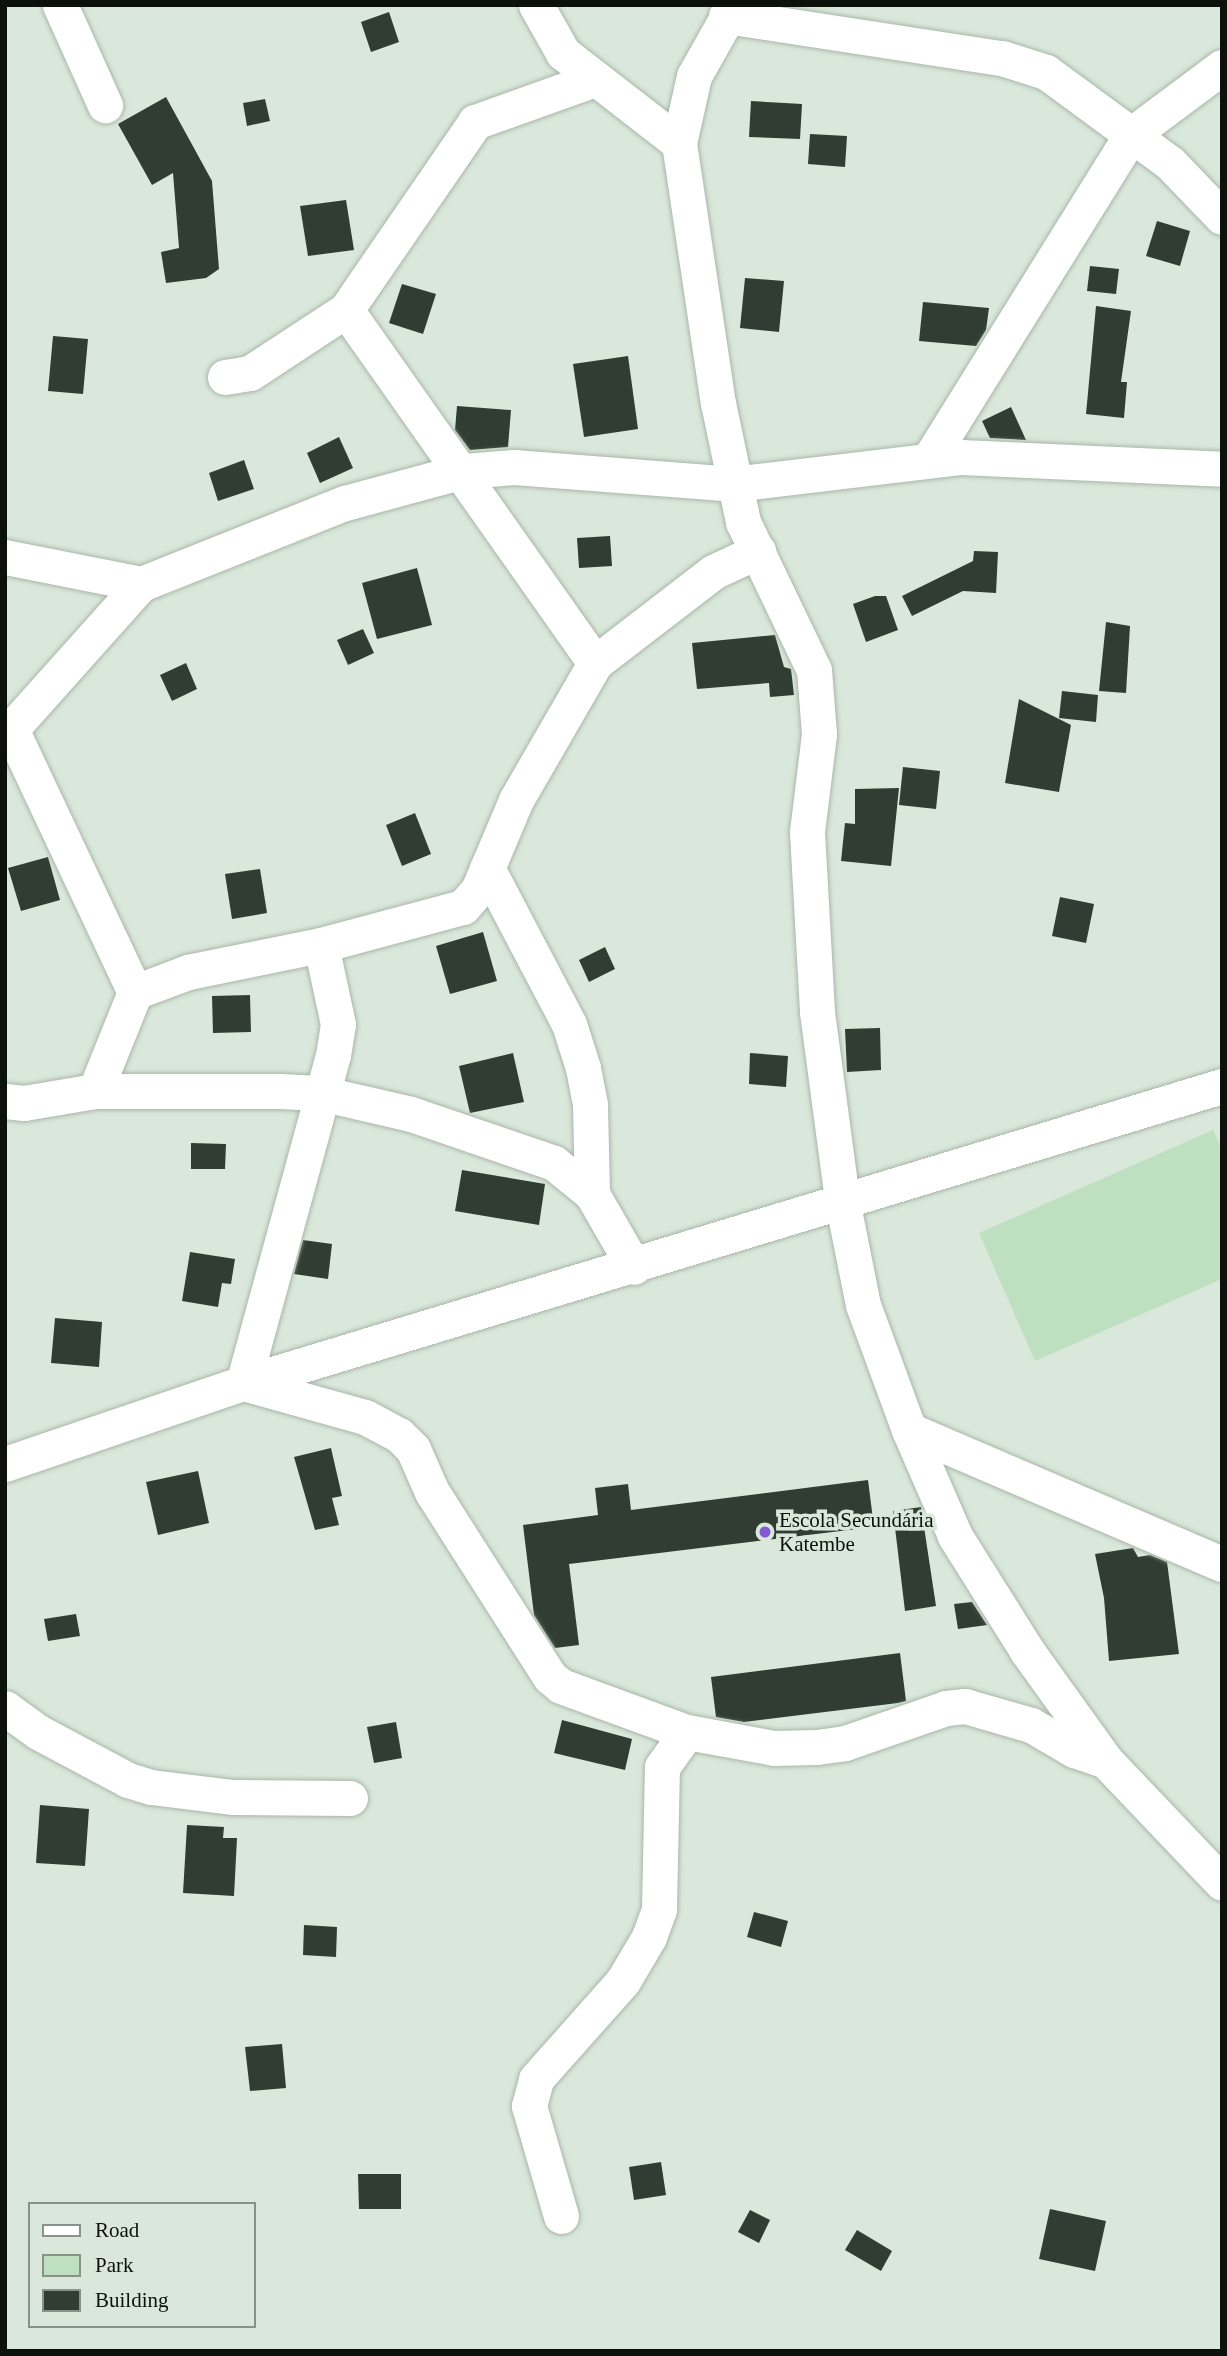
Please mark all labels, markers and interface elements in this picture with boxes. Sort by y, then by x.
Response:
place label: Escola Secundária Katembe [779,1507,934,1557]
marker: Escola Secundária Katembe [757,1524,773,1540]
legend [28,2202,256,2328]
text: Road [95,2218,139,2242]
text: Park [95,2253,134,2277]
text: Building [95,2288,169,2312]

